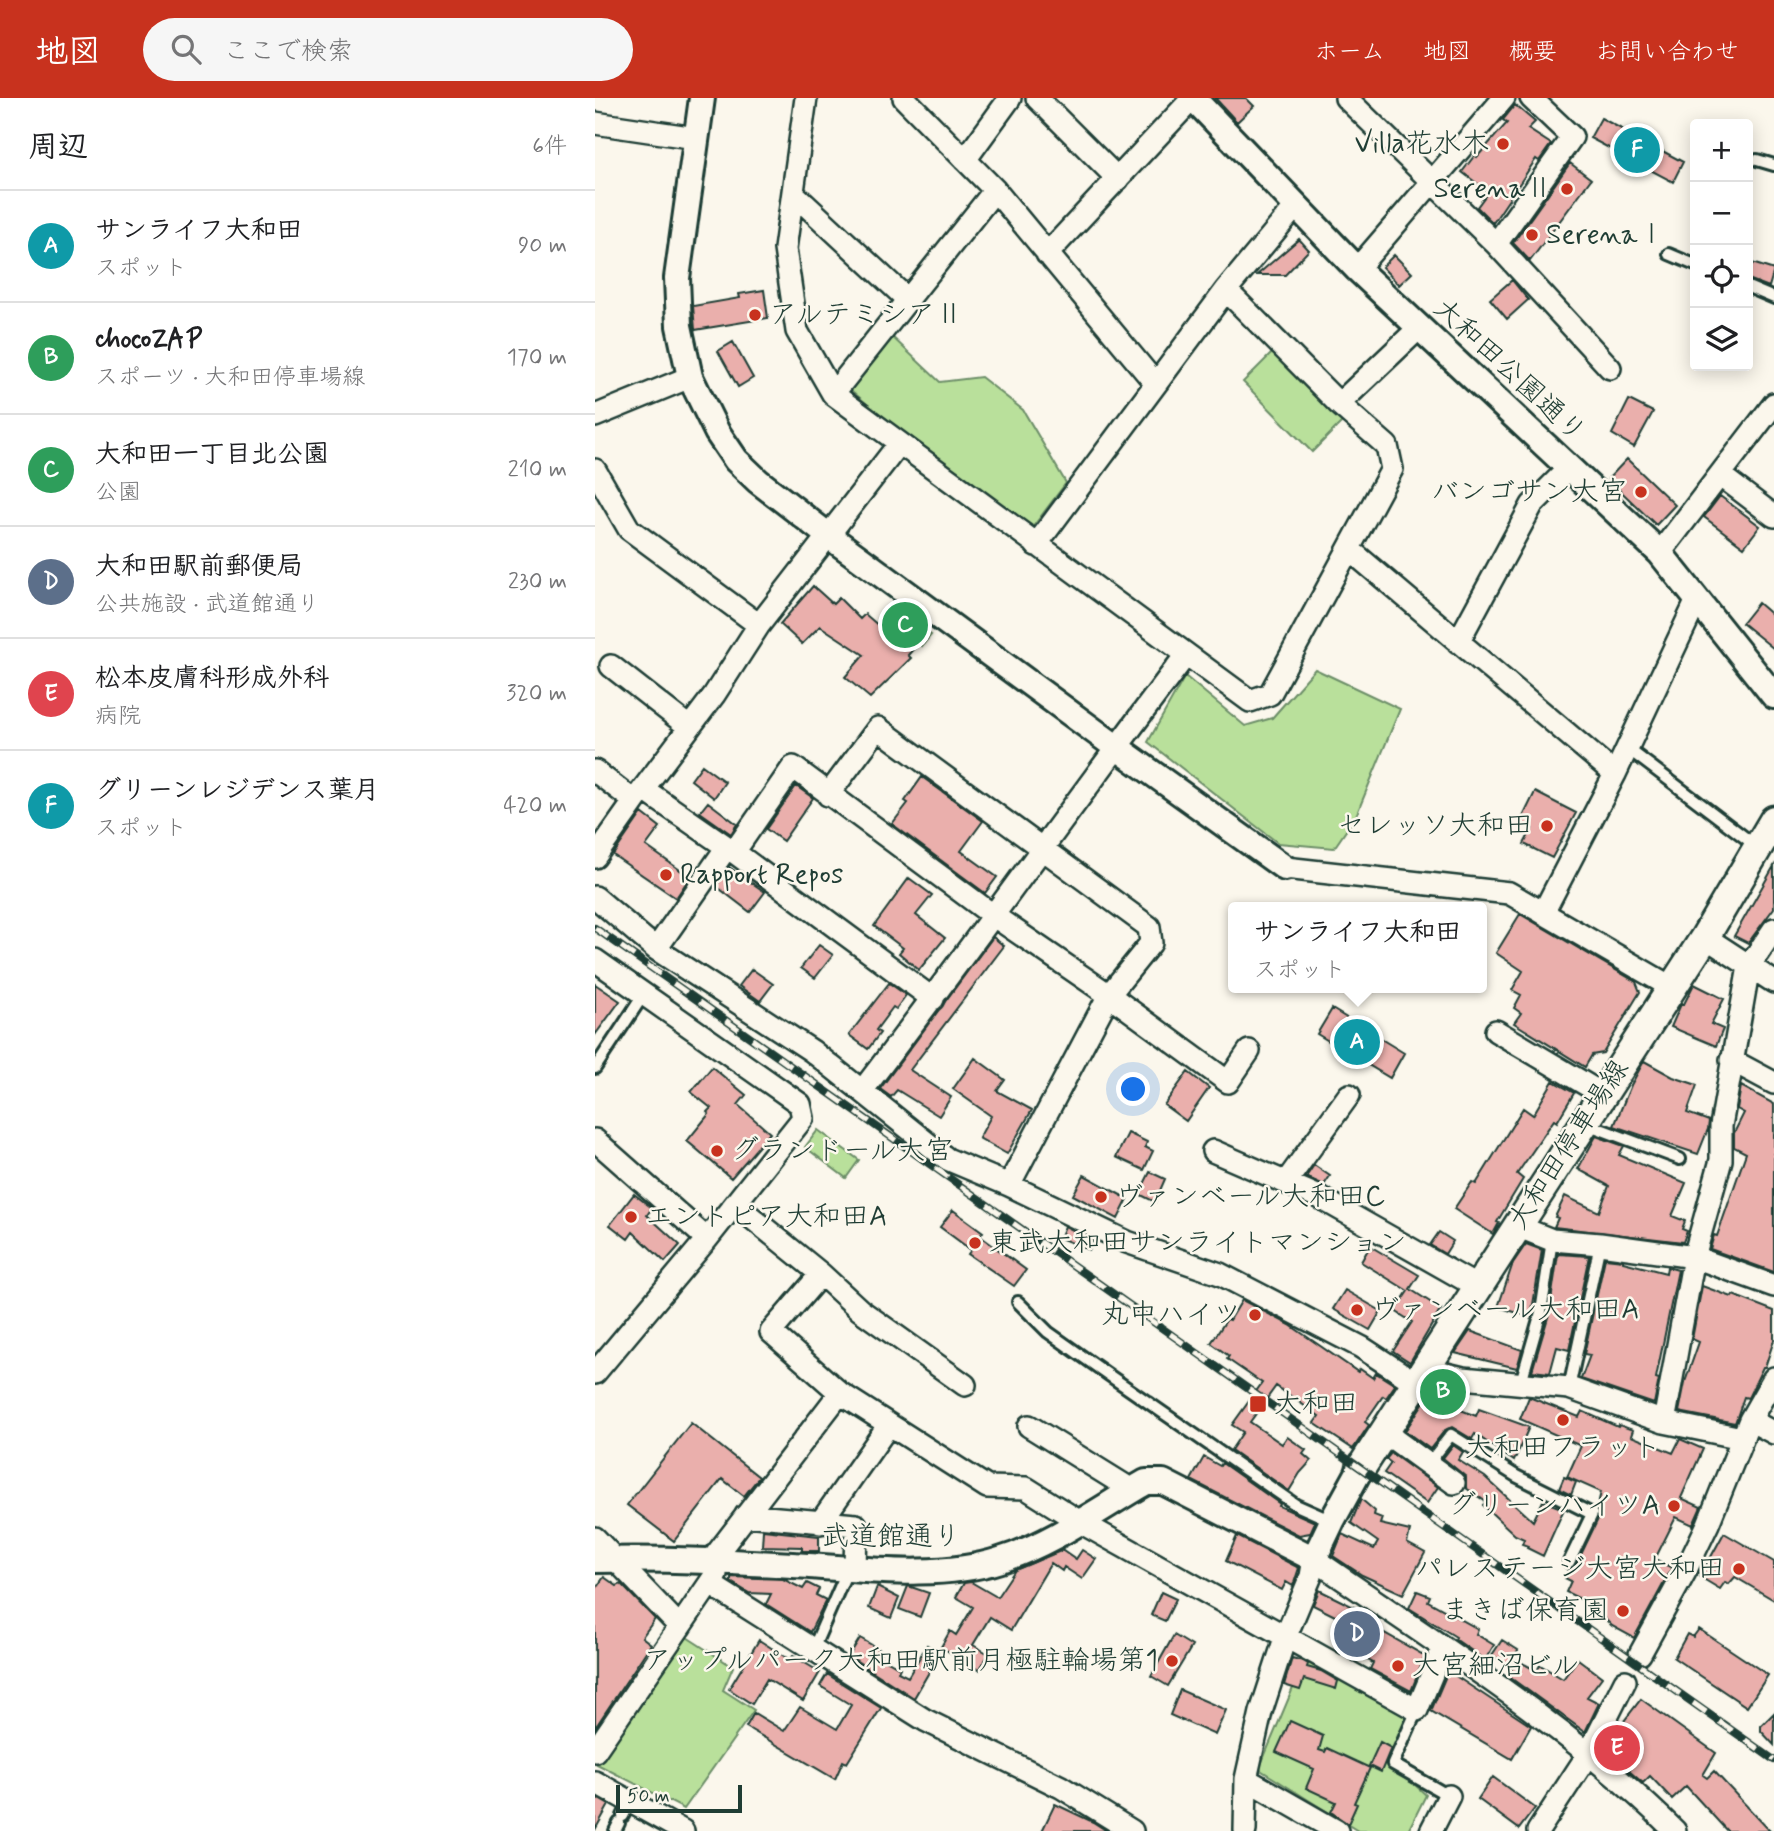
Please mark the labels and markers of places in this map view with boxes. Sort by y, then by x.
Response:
pin: F [1614,124,1660,176]
place label: Villa花水木 [1354,126,1489,163]
marker: Villa花水木 [1495,136,1511,152]
place label: SerenaⅡ [1434,171,1553,208]
marker: SerenaⅡ [1559,181,1575,197]
place label: SerenaⅠ [1546,217,1665,254]
marker: SerenaⅠ [1524,227,1540,243]
place label: アルテミシアⅡ [769,297,963,334]
marker: アルテミシアⅡ [747,307,763,323]
place label: バンゴサン大宮 [1431,474,1627,511]
marker: バンゴサン大宮 [1633,484,1649,500]
pin: C [882,599,928,651]
place label: セレッソ大和田 [1337,808,1533,845]
marker: セレッソ大和田 [1539,818,1555,834]
place label: Rapport Repos [680,857,844,894]
marker: Rapport Repos [658,867,674,883]
pin: A [1334,1016,1380,1068]
place label: グランドール大宮 [731,1133,953,1170]
marker: グランドール大宮 [709,1143,725,1159]
place label: ヴァンベール大和田C [1115,1179,1385,1216]
marker: ヴァンベール大和田C [1093,1189,1109,1205]
place label: エントピア大和田A [645,1199,887,1236]
marker: エントピア大和田A [623,1209,639,1225]
place label: 東武大和田サンライトマンション [989,1225,1407,1262]
marker: 東武大和田サンライトマンション [967,1235,983,1251]
place label: ヴァンベール大和田A [1371,1292,1640,1329]
place label: 丸中ハイツ [1101,1297,1241,1334]
marker: ヴァンベール大和田A [1349,1302,1365,1318]
marker: 丸中ハイツ [1247,1307,1263,1323]
pin: B [1420,1366,1466,1418]
place label: 大和田 [1274,1386,1358,1423]
marker: 大和田 [1248,1394,1268,1414]
marker: 大和田フラット [1555,1412,1571,1428]
place label: 大和田フラット [1465,1430,1661,1467]
place label: グリーンハイツA [1448,1488,1660,1525]
marker: グリーンハイツA [1666,1498,1682,1514]
place label: パレステージ大宮大和田 [1415,1551,1725,1588]
marker: パレステージ大宮大和田 [1731,1561,1747,1577]
place label: まきば保育園 [1441,1593,1609,1630]
marker: まきば保育園 [1615,1603,1631,1619]
pin: D [1334,1608,1380,1660]
place label: アップルパーク大和田駅前月極駐輪場第1 [643,1643,1158,1680]
place label: 大宮細沼ビル [1412,1648,1579,1685]
marker: アップルパーク大和田駅前月極駐輪場第1 [1164,1653,1180,1669]
marker: 大宮細沼ビル [1390,1658,1406,1674]
pin: E [1594,1722,1640,1774]

